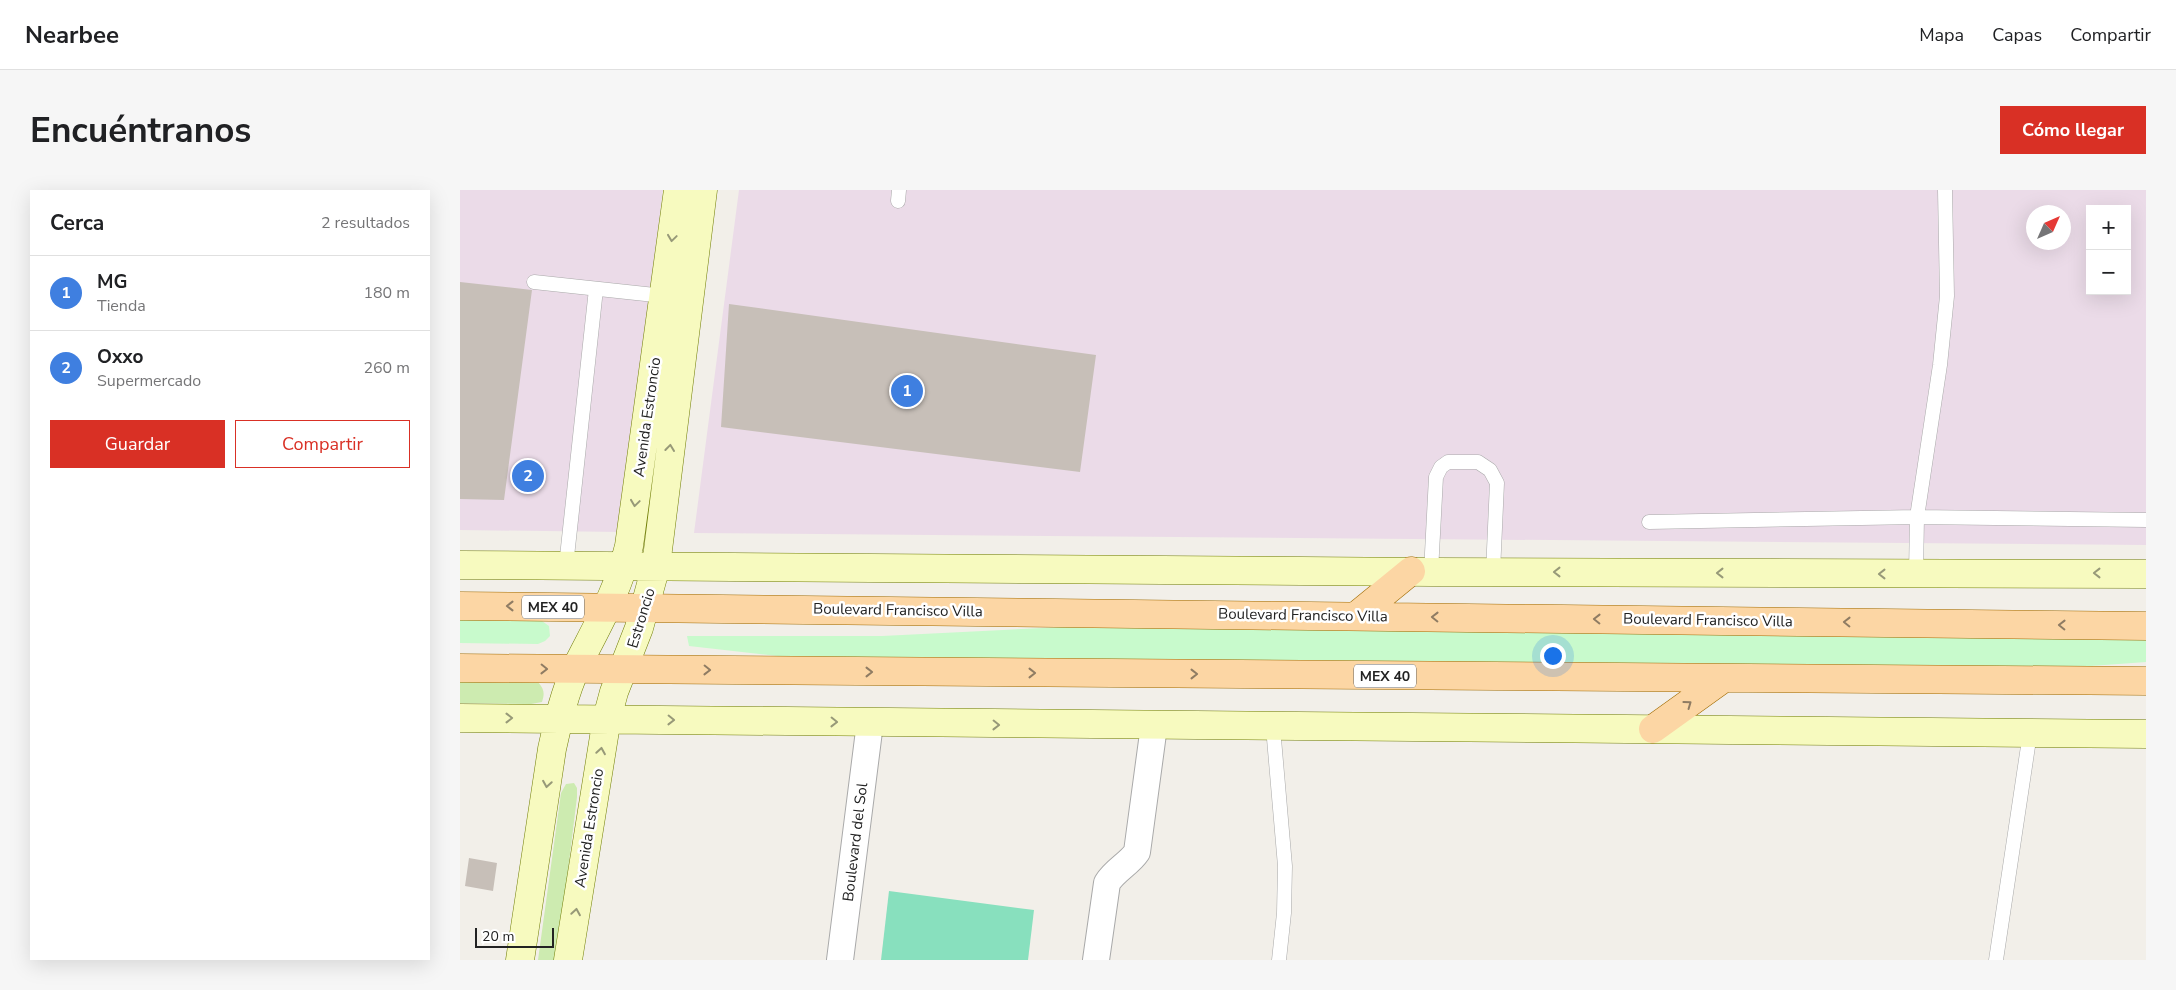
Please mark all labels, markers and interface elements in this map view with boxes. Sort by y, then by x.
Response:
text: Nearbee [25,19,119,51]
text: Mapa [1919,23,1964,47]
text: Capas [1992,23,2042,47]
text: Compartir [2070,23,2151,47]
button: Cómo llegar [2000,106,2146,154]
text: Encuéntranos [30,107,251,154]
north arrow [2026,205,2071,250]
map controls [2086,205,2131,295]
button: + [2086,205,2131,250]
text: Cerca [50,209,104,237]
text: 2 resultados [321,212,410,234]
one-way arrow [667,234,677,243]
button: − [2086,250,2131,295]
text: MG [97,269,127,295]
text: 1 [61,282,71,304]
text: 180 m [363,282,410,304]
text: Tienda [97,295,146,317]
text: Oxxo [97,344,143,370]
street label: Avenida Estroncio [629,356,665,478]
text: 2 [61,357,71,379]
text: 260 m [363,357,410,379]
text: Supermercado [97,370,201,392]
pin: 1 [891,372,923,410]
button: Guardar [50,420,225,468]
button: Compartir [235,420,410,468]
one-way arrow [664,444,675,452]
pin: 2 [512,457,544,495]
one-way arrow [630,499,640,508]
one-way arrow [1553,567,1561,578]
one-way arrow [1716,568,1724,578]
one-way arrow [2093,568,2101,578]
one-way arrow [1878,569,1886,579]
street label: Estroncio [622,585,660,651]
road number: MEX 40 [522,596,584,618]
street label: Boulevard Francisco Villa [813,599,983,621]
one-way arrow [505,601,513,611]
street label: Boulevard Francisco Villa [1218,604,1388,626]
street label: Boulevard Francisco Villa [1623,609,1793,631]
one-way arrow [1431,612,1438,622]
one-way arrow [1593,614,1601,624]
one-way arrow [1843,617,1851,627]
one-way arrow [2058,620,2066,630]
your location [1540,643,1566,669]
one-way arrow [540,663,548,674]
road number: MEX 40 [1354,664,1416,688]
one-way arrow [704,665,711,675]
one-way arrow [866,667,874,677]
one-way arrow [1028,668,1036,678]
one-way arrow [1191,669,1199,679]
one-way arrow [1682,701,1691,709]
one-way arrow [505,713,513,723]
one-way arrow [667,714,675,725]
one-way arrow [830,717,838,728]
one-way arrow [992,719,1000,730]
one-way arrow [595,747,605,756]
street label: Avenida Estroncio [570,767,608,889]
one-way arrow [542,779,552,788]
street label: Boulevard del Sol [838,781,872,903]
one-way arrow [570,907,581,915]
scale bar [475,925,554,948]
text: 20 m [482,927,514,946]

